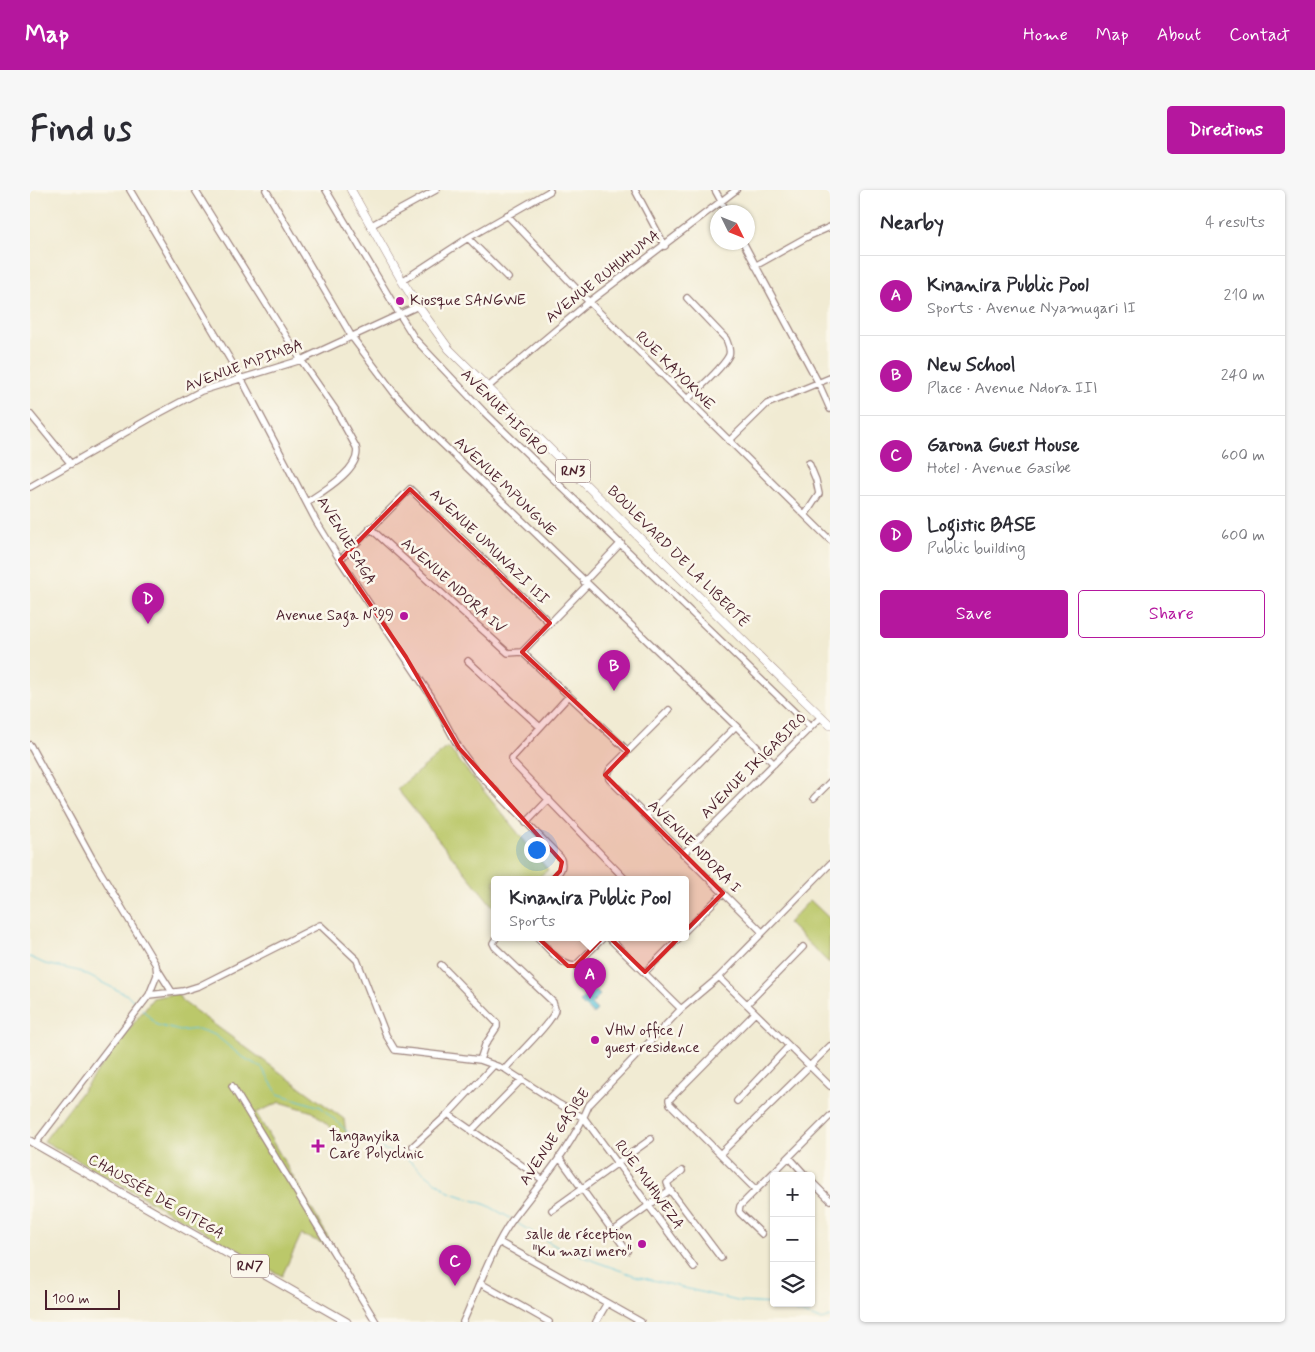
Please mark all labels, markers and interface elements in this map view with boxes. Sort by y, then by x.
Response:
text: Map [25,20,69,51]
text: Home [1023,23,1068,47]
text: Map [1096,23,1129,47]
text: About [1157,23,1201,47]
text: Contact [1229,23,1290,47]
button: Directions [1167,106,1285,154]
text: Find us [30,107,132,153]
north arrow [710,205,755,250]
text: Nearby [880,209,944,237]
text: 4 results [1205,212,1265,233]
street label: AVENUE RUHUHUMA [542,226,664,328]
text: Kinanira Public Pool [927,273,1089,298]
text: A [891,285,901,306]
text: 210 m [1224,285,1265,306]
place label: Kiosque SANGWE [410,291,526,311]
marker: Kiosque SANGWE [394,295,406,307]
text: Sports · Avenue Nyamugari II [927,298,1136,319]
street label: RUE KAYOKWE [631,327,719,415]
street label: AVENUE MPIMBA [182,335,306,397]
text: New School [927,353,1015,378]
street label: AVENUE HIGIRO [456,365,552,461]
text: B [891,365,901,386]
text: 240 m [1221,365,1265,386]
text: Place · Avenue Ndora III [927,378,1098,399]
street label: AVENUE MPUNGWE [449,433,561,541]
text: Garona Guest House [927,433,1080,458]
text: C [890,445,902,466]
text: 600 m [1221,445,1265,466]
text: Hotel · Avenue Gasibe [927,458,1071,479]
road number: RN3 [556,460,590,482]
street label: BOULEVARD DE LA LIBERTÉ [603,481,754,632]
street label: AVENUE UMUNAZI III [425,485,553,610]
street label: AVENUE SAGA [312,493,380,589]
text: Logistic BASE [927,513,1036,538]
text: D [890,525,902,546]
text: 600 m [1221,525,1265,546]
street label: AVENUE NDORA IV [397,534,510,638]
text: Public building [927,538,1026,559]
pin: D [132,583,164,624]
button: Save [880,590,1068,638]
button: Share [1078,590,1265,638]
place label: Avenue Saga N°99 [276,606,394,627]
marker: Avenue Saga N°99 [398,610,410,622]
pin: B [598,650,630,691]
street label: AVENUE IKIGABIRO [697,709,811,823]
street label: AVENUE NDORA I [643,796,745,898]
your location [524,837,550,863]
popup [491,876,689,941]
text: Kinanira Public Pool [509,886,671,911]
text: Sports [509,911,556,932]
pin: A [574,958,606,999]
place label: VHW office / guest residence [605,1021,700,1058]
marker: VHW office / guest residence [589,1034,601,1046]
street label: AVENUE GASIBE [515,1084,595,1189]
place label: Tanganyika Care Polyclinic [329,1127,424,1164]
street label: RUE MUHWEZA [610,1136,688,1234]
marker: Tanganyika Care Polyclinic [311,1139,325,1153]
street label: CHAUSSÉE DE GITEGA [84,1149,228,1244]
map controls [770,1172,815,1307]
button: + [770,1172,815,1217]
button: − [770,1217,815,1262]
place label: salle de réception "Ku mazi mero" [525,1225,632,1262]
marker: salle de réception "Ku mazi mero" [636,1238,648,1250]
pin: C [439,1245,471,1286]
road number: RN7 [231,1254,269,1278]
button: layers [770,1262,815,1307]
scale bar [45,1287,120,1310]
text: 100 m [52,1290,90,1308]

